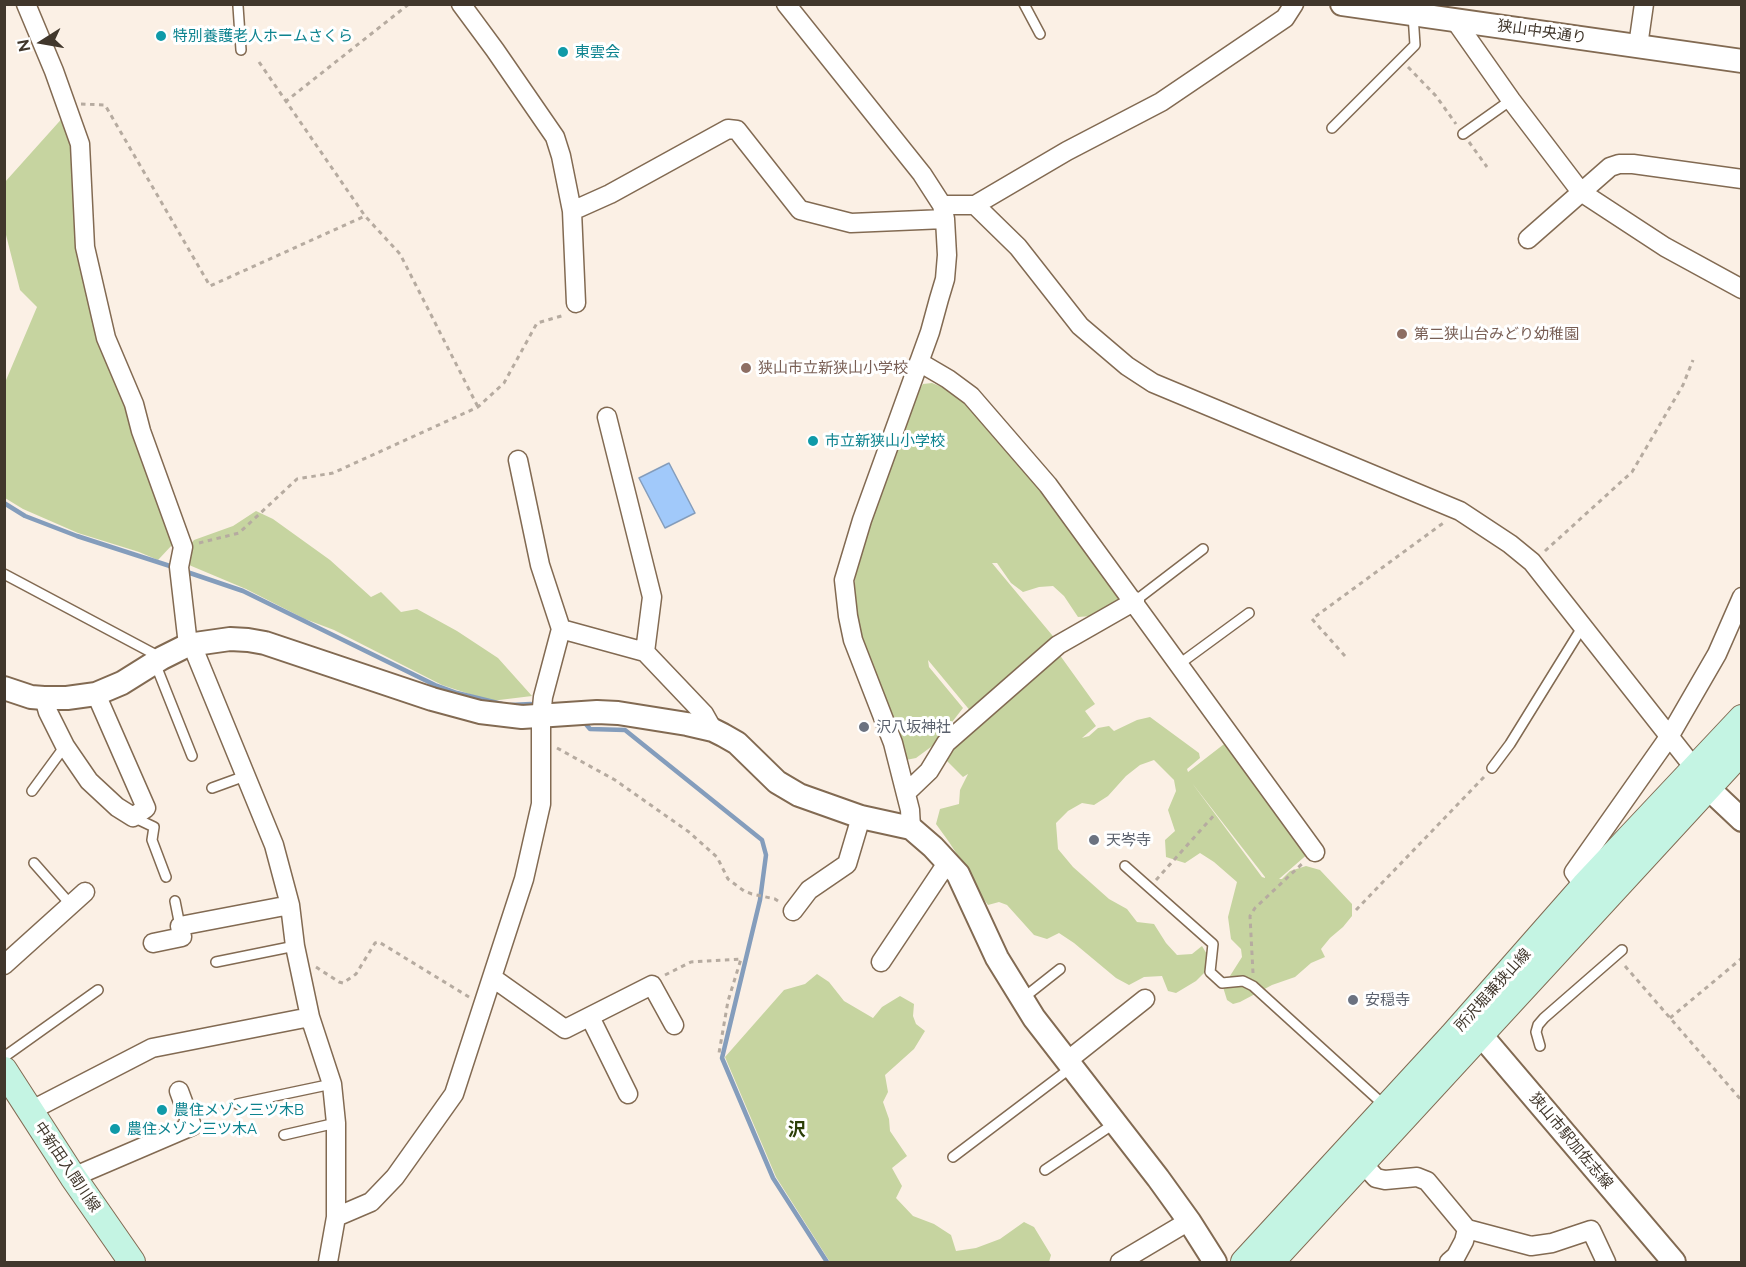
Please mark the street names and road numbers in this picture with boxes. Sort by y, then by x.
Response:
street label: 狭山中央通り [1496,17,1588,47]
street label: 所沢堀兼狭山線 [1451,945,1535,1035]
street label: 狭山市駅加佐志線 [1526,1089,1616,1193]
street label: 中新田入間川線 [30,1118,104,1216]

